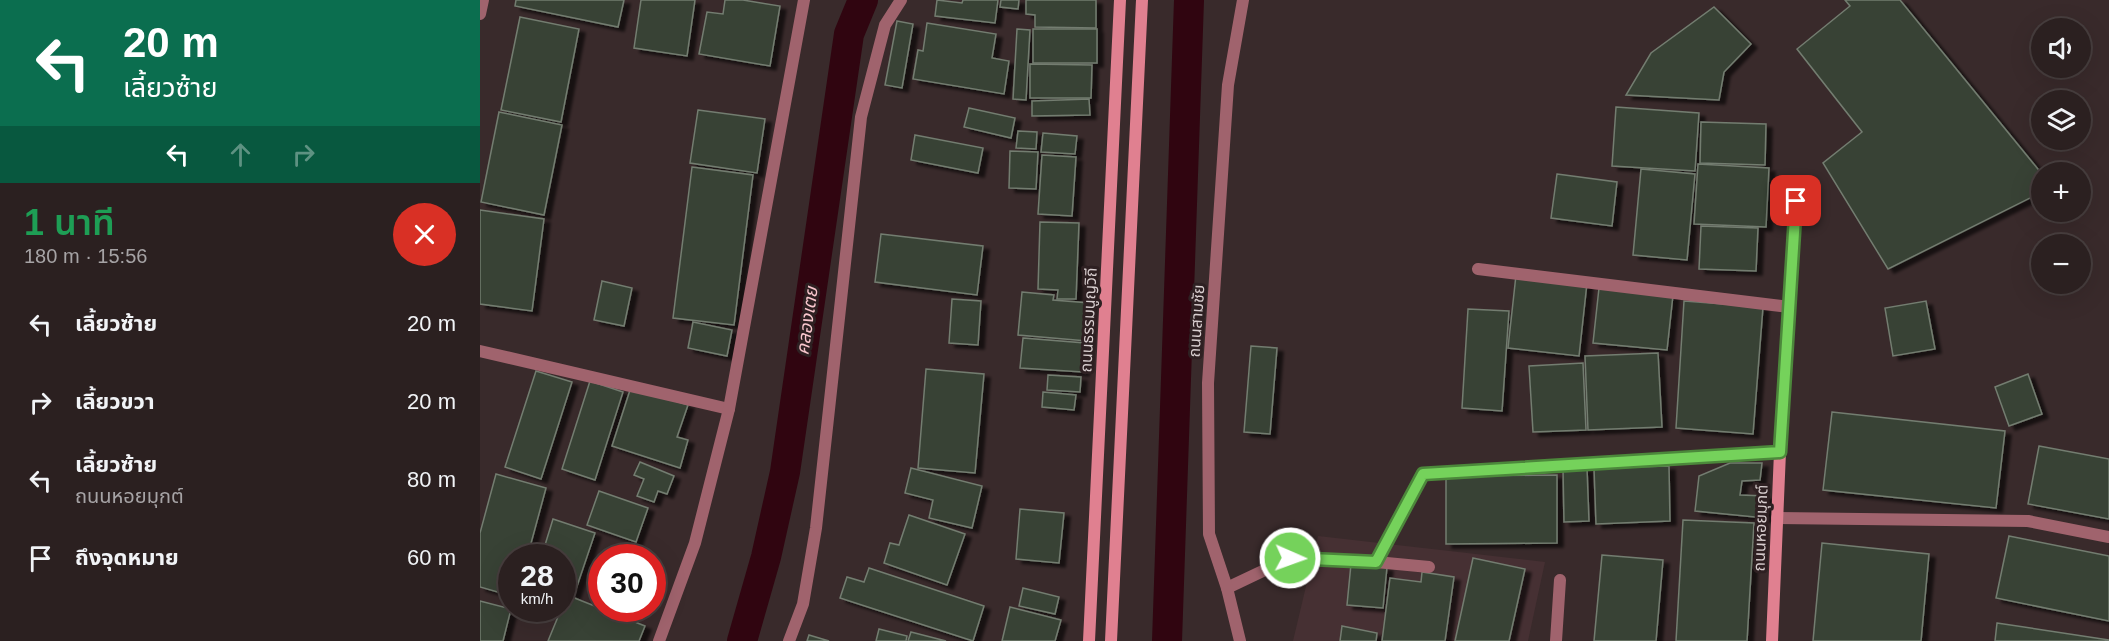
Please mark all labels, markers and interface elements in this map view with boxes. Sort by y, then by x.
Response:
map controls [2031,18,2091,294]
button: sound [2031,18,2091,78]
text: 20 m [123,19,219,66]
icon: left [24,24,102,102]
text: เลี้ยวซ้าย [123,73,217,103]
button: layers [2031,90,2091,150]
icon: left [161,138,194,171]
icon: ahead [224,138,257,171]
icon: right [287,138,320,171]
button: + [2031,162,2091,222]
pin [1770,175,1821,226]
icon: arrive [1779,184,1812,217]
text: 1 นาที [24,202,115,243]
button: close [393,203,456,266]
button: − [2031,234,2091,294]
text: 180 m · 15:56 [24,245,147,267]
street label: ถนนธรรมนูญวิถี [1077,267,1101,373]
water label: คลองเตย [792,284,822,356]
street label: ถนนสามชัย [1185,284,1208,358]
icon: left [24,308,57,341]
text: เลี้ยวซ้าย [75,311,157,336]
text: 20 m [407,311,456,336]
icon: right [24,386,57,419]
text: เลี้ยวขวา [75,389,155,414]
text: 20 m [407,389,456,414]
text: เลี้ยวซ้าย [75,452,157,477]
icon: left [24,464,57,497]
text: 80 m [407,467,456,492]
street label: ถนนหอยมุกต์ [1750,484,1772,572]
text: ถนนหอยมุกต์ [75,485,184,507]
position arrow [1258,526,1322,590]
icon: arrive [24,542,57,575]
speed limit sign: 30 [588,544,666,622]
text: ถึงจุดหมาย [75,545,179,570]
text: 60 m [407,545,456,570]
text: 28 [520,559,554,592]
text: km/h [521,590,553,607]

